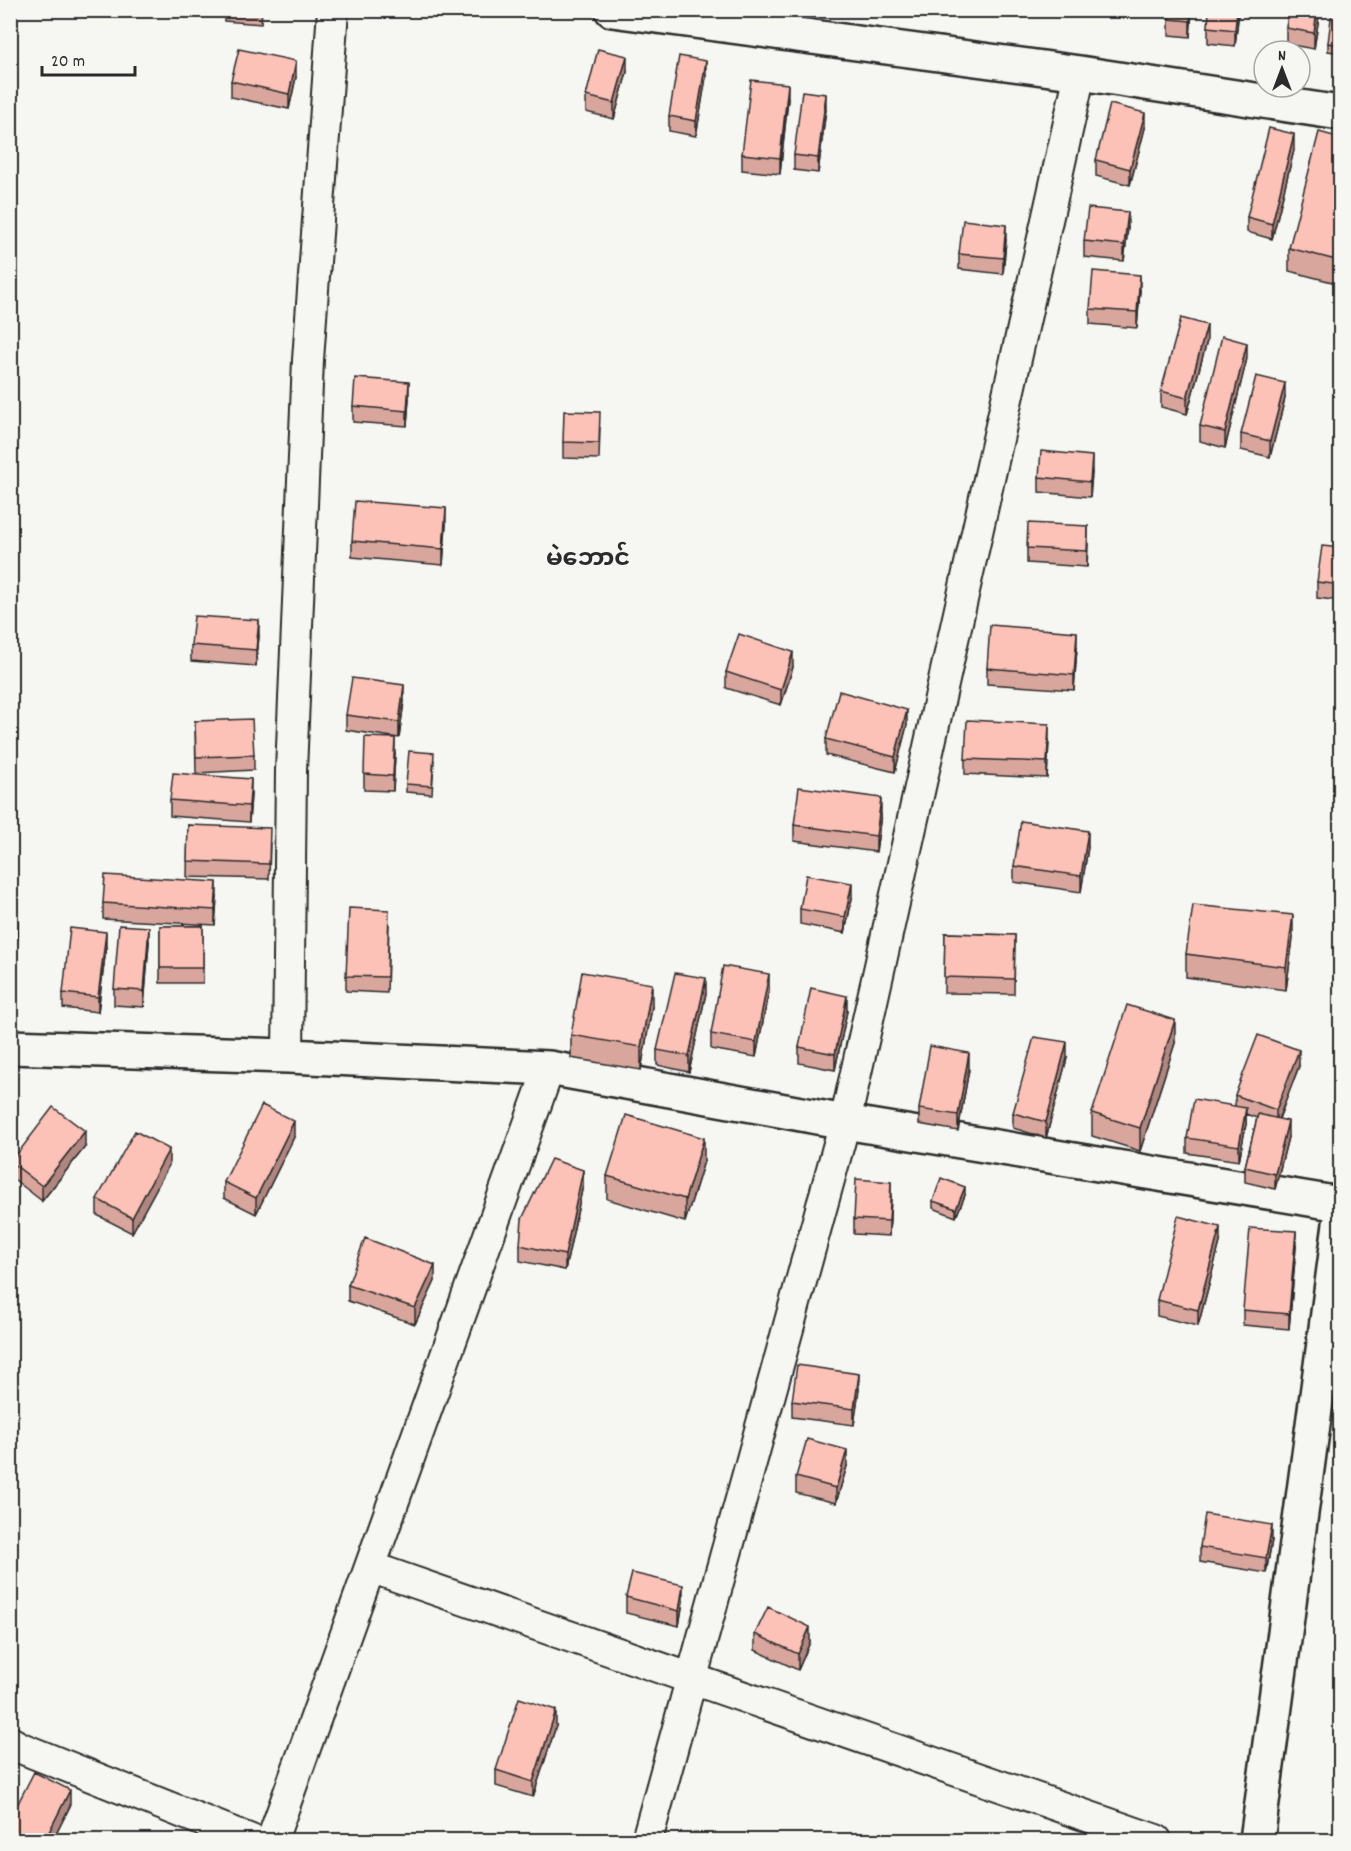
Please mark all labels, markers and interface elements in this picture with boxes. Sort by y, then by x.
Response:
scale bar [42,39,135,77]
north arrow [1252,39,1312,99]
text: N [1278,45,1286,68]
text: 20 m [51,50,85,75]
district label: မဲဘောင် [546,541,630,577]

